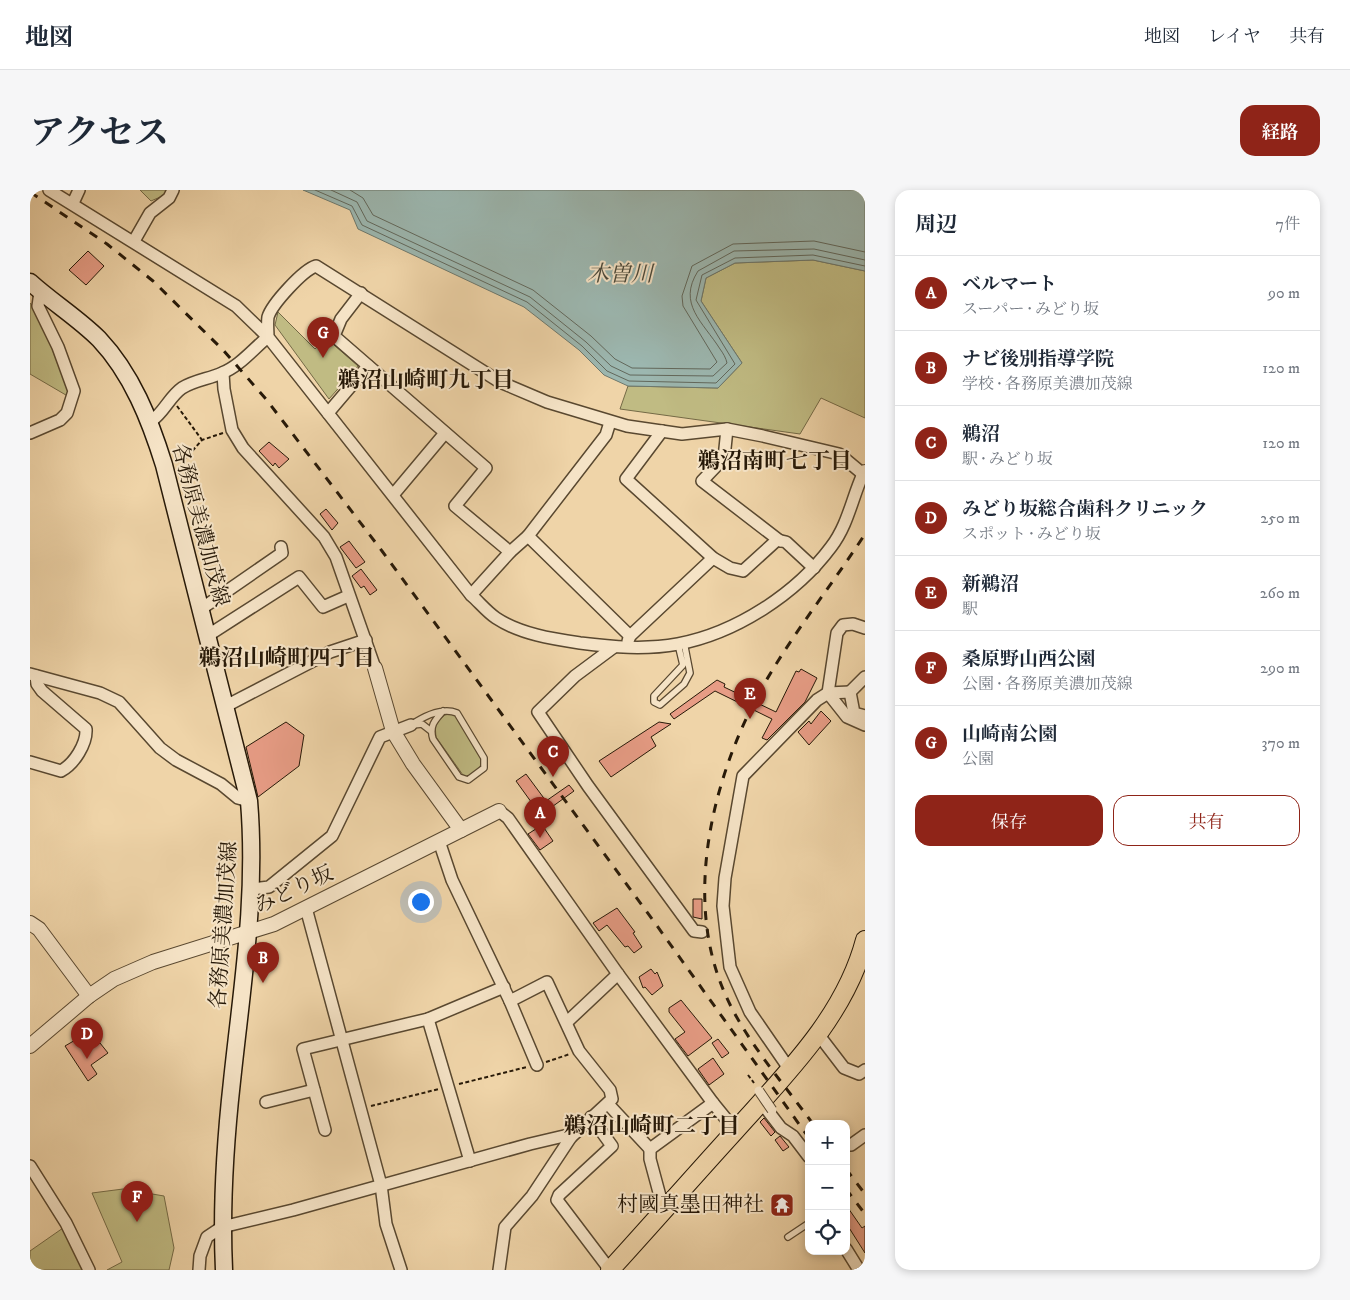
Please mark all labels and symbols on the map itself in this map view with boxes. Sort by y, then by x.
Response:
water label: 木曽川 [587,261,655,288]
pin: G [307,317,339,358]
district label: 鵜沼山崎町九丁目 [338,367,514,394]
street label: 各務原美濃加茂線 [166,440,234,610]
district label: 鵜沼南町七丁目 [698,448,852,475]
district label: 鵜沼山崎町四丁目 [199,645,375,672]
pin: E [734,678,766,719]
pin: C [537,736,569,777]
pin: A [524,797,556,838]
street label: 各務原美濃加茂線 [205,840,243,1010]
street label: みどり坂 [250,860,338,920]
your location [408,889,434,915]
pin: B [247,942,279,983]
pin: D [71,1018,103,1059]
district label: 鵜沼山崎町二丁目 [564,1113,740,1140]
pin: F [121,1181,153,1222]
place label: 村國真墨田神社 [617,1192,764,1218]
temple icon: 村國真墨田神社 [769,1192,795,1218]

